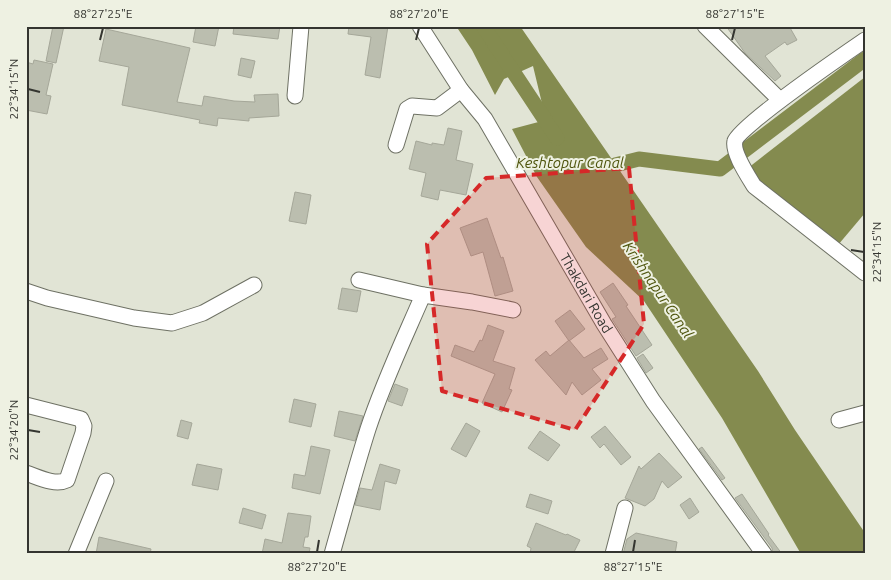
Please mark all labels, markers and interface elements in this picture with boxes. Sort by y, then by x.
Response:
text: 88°27'25"E [74,7,133,20]
text: 88°27'20"E [390,7,449,20]
text: 88°27'15"E [706,7,765,20]
text: 22°34'15"N [7,59,20,119]
water label: Keshtopur Canal [516,154,625,171]
text: 22°34'15"N [870,222,883,282]
water label: Krishnapur Canal [620,238,697,342]
street label: Thakdari Road [557,250,616,336]
text: 22°34'20"N [7,400,20,460]
text: 88°27'20"E [288,560,347,573]
text: 88°27'15"E [604,560,663,573]

